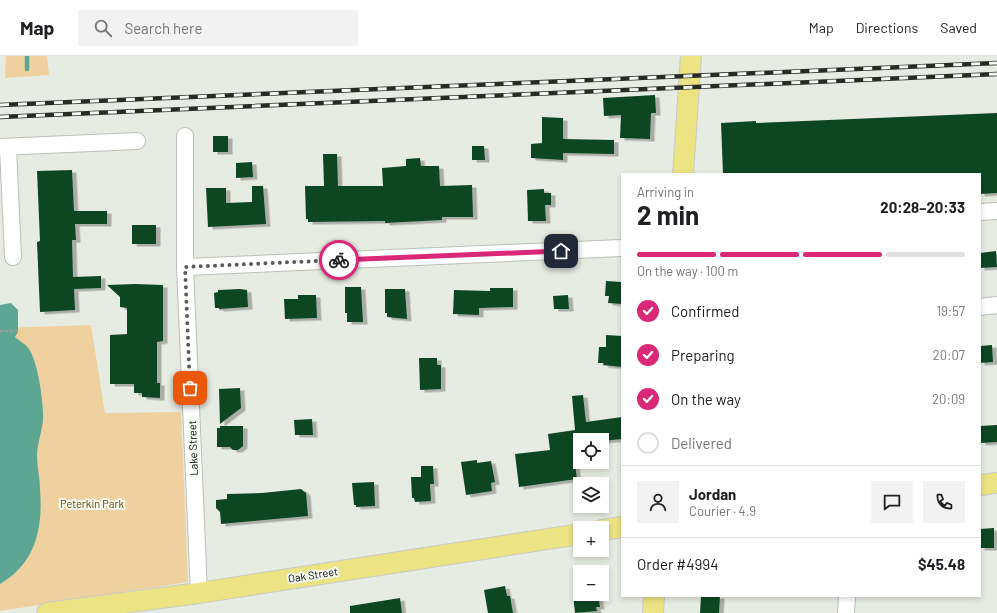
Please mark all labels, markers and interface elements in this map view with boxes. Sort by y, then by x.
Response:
search box [78,10,358,46]
text: Map [20,16,54,39]
icon: search [92,17,114,39]
text: Search here [124,19,202,37]
text: Map [809,19,834,36]
text: Directions [856,19,918,36]
text: Saved [940,19,977,36]
text: Arriving in [637,184,694,200]
text: 20:28–20:33 [880,198,965,216]
text: 2 min [637,199,699,230]
pin [544,234,578,268]
courier [319,240,359,280]
icon: home [550,240,572,262]
icon: bike [328,249,350,271]
text: On the way · 100 m [637,263,738,279]
icon: check [637,300,659,322]
text: Confirmed [671,302,739,320]
text: 19:57 [936,303,965,319]
icon: check [637,344,659,366]
text: Preparing [671,346,735,364]
text: 20:07 [933,347,965,363]
pin [173,371,207,405]
icon: bag [179,377,201,399]
icon: check [637,388,659,410]
text: On the way [671,390,741,408]
text: 20:09 [932,391,965,407]
street label: Lake Street [185,420,200,476]
map controls [573,433,609,601]
button: locate [573,433,609,469]
text: Delivered [671,434,732,452]
button: layers [573,477,609,513]
button: person [637,481,679,523]
button: chat [871,481,913,523]
button: phone [923,481,965,523]
text: Jordan [689,485,736,503]
park label: Peterkin Park [60,497,124,510]
text: Courier · 4.9 [689,503,756,519]
button: + [573,521,609,557]
text: Order #4994 [637,555,718,573]
text: $45.48 [918,555,965,573]
street label: Oak Street [287,564,339,585]
button: − [573,565,609,601]

